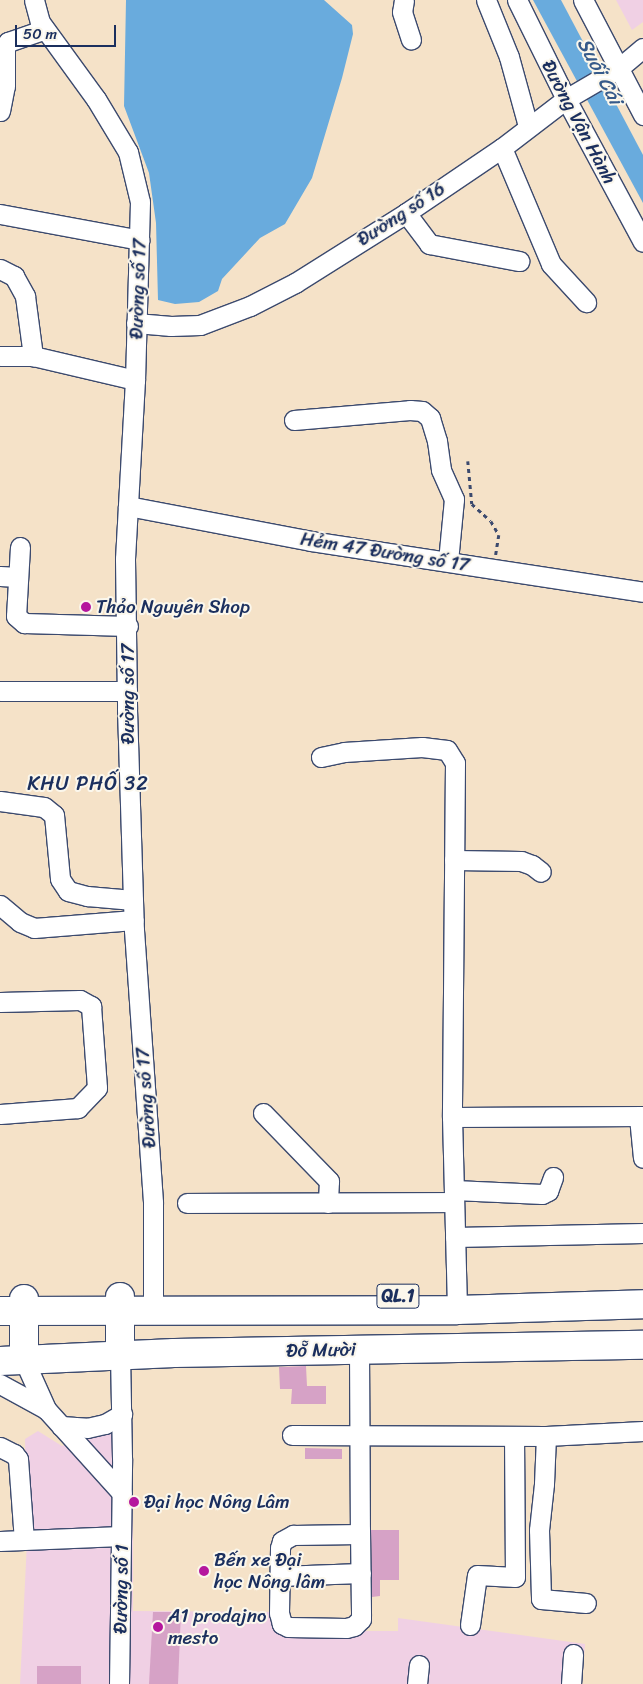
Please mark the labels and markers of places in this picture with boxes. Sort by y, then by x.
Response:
place label: Thảo Nguyên Shop [96,596,250,618]
marker: Thảo Nguyên Shop [80,601,92,613]
place label: Đại học Nông Lâm [144,1491,290,1513]
marker: Đại học Nông Lâm [128,1496,140,1508]
place label: Bến xe Đại học Nông lâm [214,1549,325,1593]
marker: Bến xe Đại học Nông lâm [198,1565,210,1577]
place label: A1 prodajno mesto [168,1605,266,1649]
marker: A1 prodajno mesto [152,1621,164,1633]

